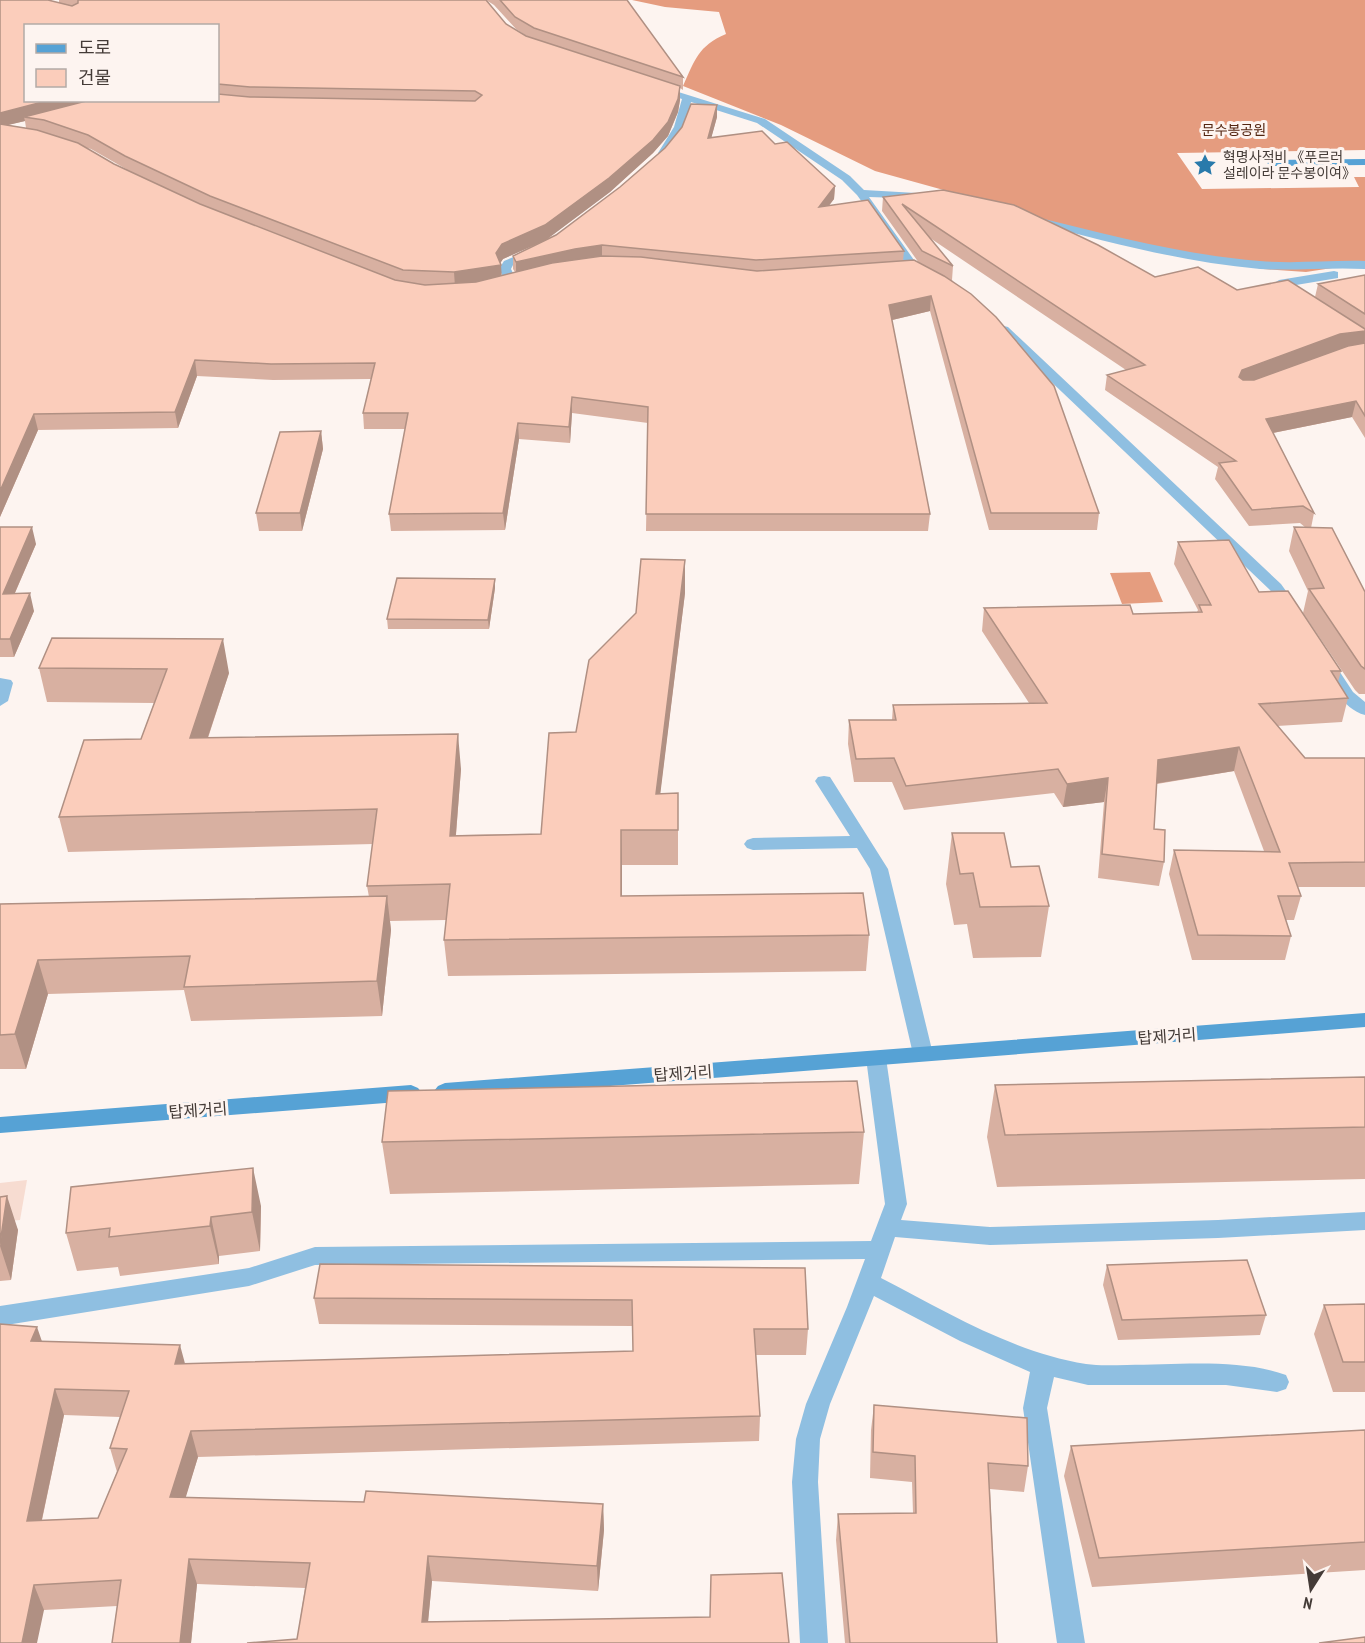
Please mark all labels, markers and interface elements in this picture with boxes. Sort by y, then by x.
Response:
legend [24,24,219,102]
text: 도로 [78,36,111,59]
text: 건물 [78,66,111,89]
park label: 문수봉공원 [1202,121,1266,139]
place label: 혁명사적비 《푸르러 설레이라 문수봉이여》 [1223,148,1356,182]
place icon: 혁명사적비 《푸르러 설레이라 문수봉이여》 [1192,152,1218,178]
street label: 탑제거리 [1137,1024,1197,1048]
street label: 탑제거리 [653,1061,713,1085]
street label: 탑제거리 [168,1098,228,1122]
north arrow [1281,1559,1341,1619]
text: N [1302,1593,1314,1614]

